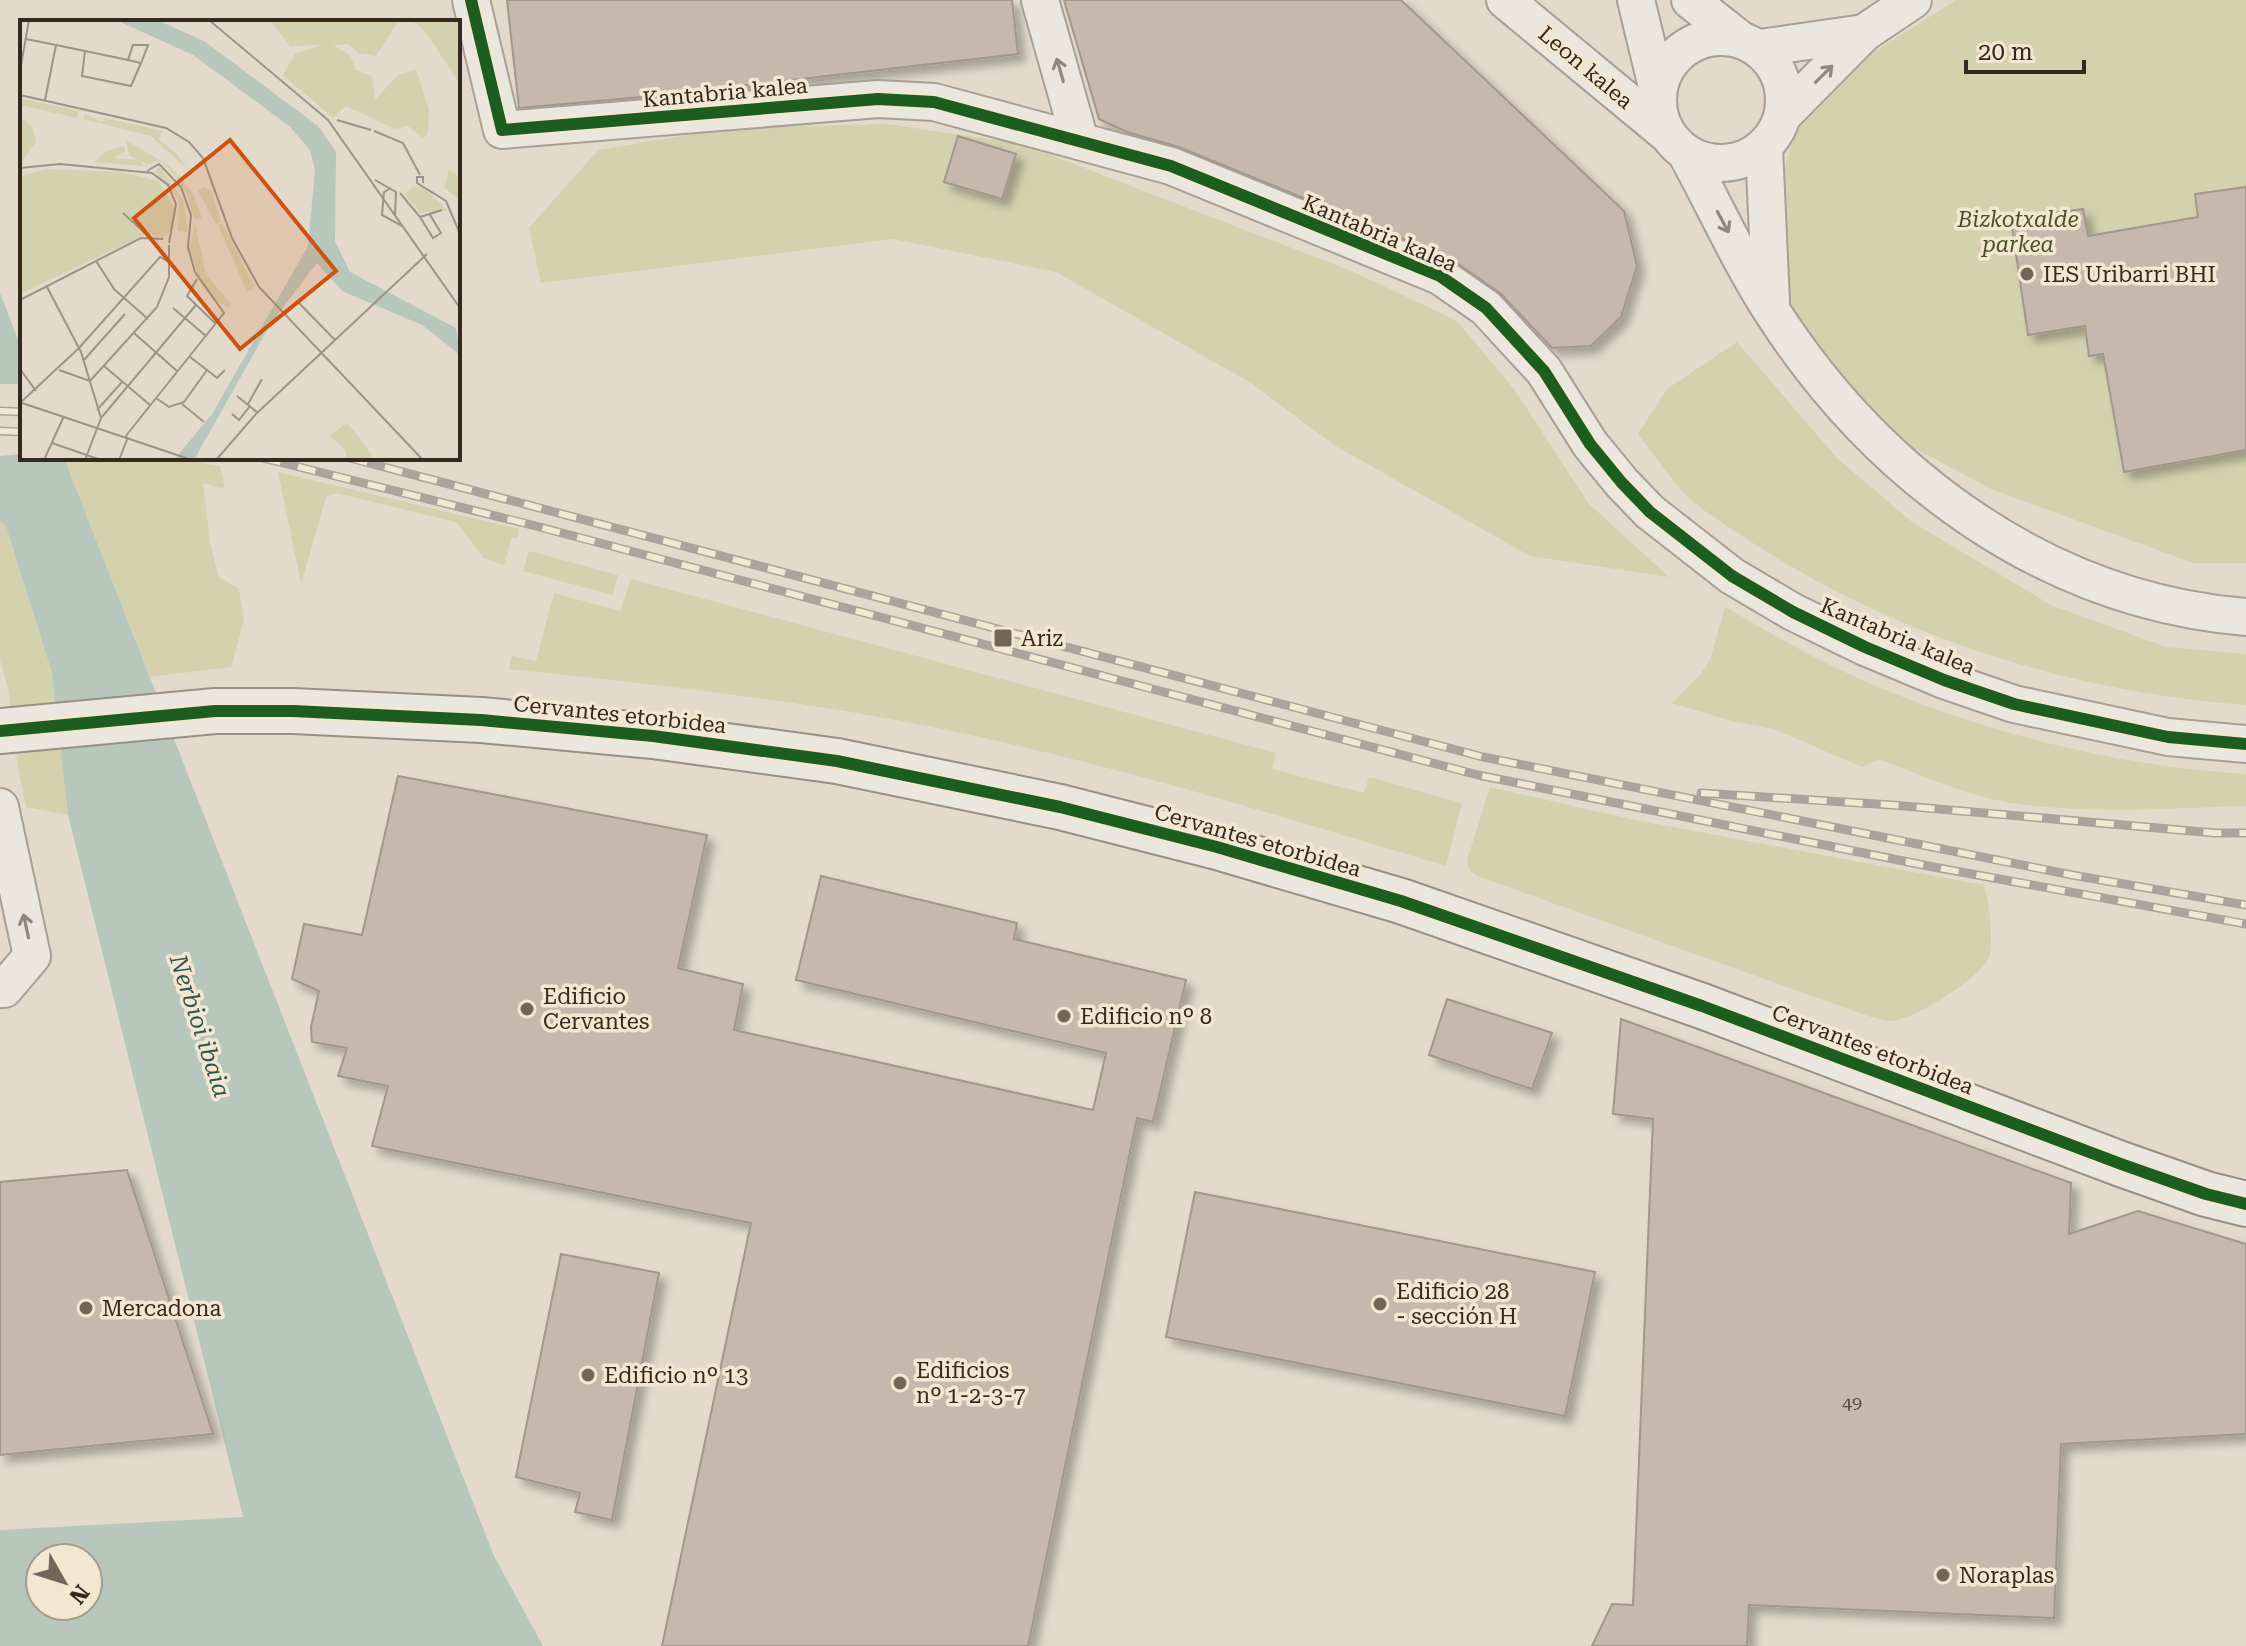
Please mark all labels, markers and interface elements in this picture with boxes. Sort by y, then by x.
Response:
inset map [20,20,460,460]
street label: Leon kalea [1534,21,1638,114]
scale bar [1966,24,2084,74]
text: 20 m [1978,38,2033,66]
one-way arrow [1052,58,1067,84]
one-way arrow [1814,65,1833,84]
street label: Kantabria kalea [642,73,809,112]
street label: Kantabria kalea [1299,190,1461,277]
park label: Bizkotxalde parkea [1956,207,2079,257]
one-way arrow [1716,209,1732,233]
place label: IES Uribarri BHI [2043,262,2216,287]
marker: IES Uribarri BHI [2018,265,2036,283]
street label: Kantabria kalea [1817,593,1979,680]
place label: Ariz [1021,626,1063,651]
marker: Ariz [992,627,1014,649]
street label: Cervantes etorbidea [512,691,728,738]
street label: Cervantes etorbidea [1152,799,1364,882]
one-way arrow [18,913,33,939]
water label: Nerbioi ibaia [163,950,236,1101]
place label: Edificio Cervantes [543,984,649,1034]
street label: Cervantes etorbidea [1769,999,1977,1099]
marker: Edificio Cervantes [518,1000,536,1018]
place label: Edificio nº 8 [1080,1004,1212,1029]
marker: Edificio nº 8 [1055,1007,1073,1025]
place label: Edificio 28 - sección H [1396,1279,1517,1329]
marker: Edificio 28 - sección H [1371,1295,1389,1313]
place label: Mercadona [102,1296,221,1321]
marker: Mercadona [77,1299,95,1317]
place label: Edificios nº 1-2-3-7 [916,1358,1025,1408]
place label: Edificio nº 13 [604,1363,748,1388]
marker: Edificio nº 13 [579,1366,597,1384]
marker: Edificios nº 1-2-3-7 [891,1374,909,1392]
house number: 49 [1842,1392,1862,1413]
north arrow [24,1542,104,1622]
place label: Noraplas [1959,1563,2054,1588]
marker: Noraplas [1934,1566,1952,1584]
text: N [64,1580,94,1609]

